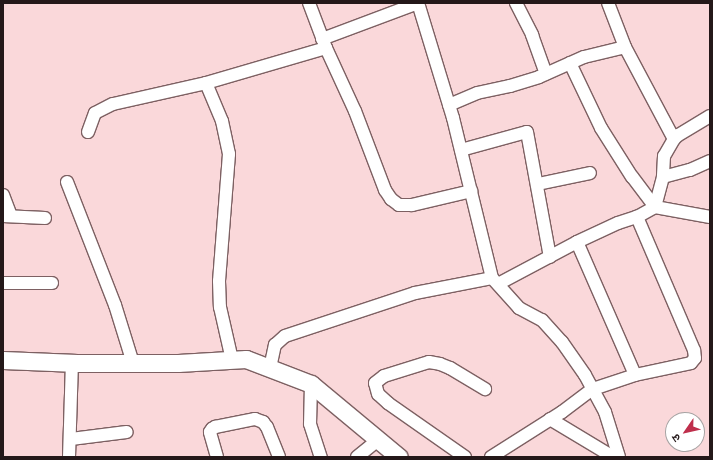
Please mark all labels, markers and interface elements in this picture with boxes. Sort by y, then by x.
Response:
north arrow [665,412,705,452]
text: उ [668,432,683,445]

